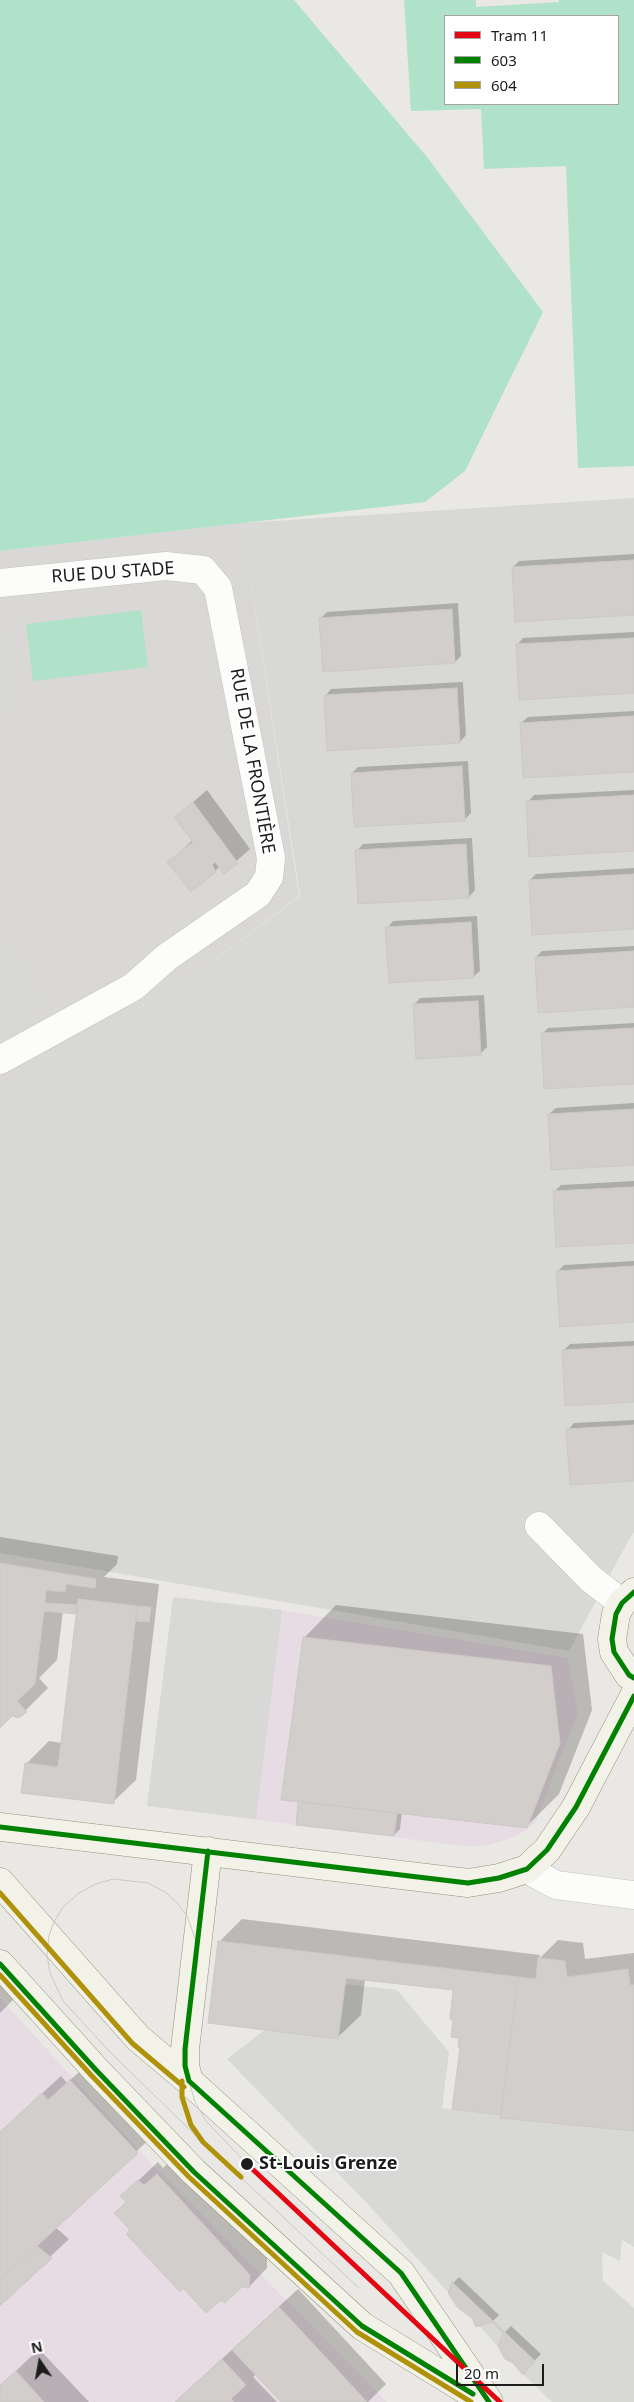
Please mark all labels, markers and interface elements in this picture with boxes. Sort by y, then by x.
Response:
legend [444,15,619,105]
text: Tram 11 [491,25,548,45]
text: 603 [491,50,517,70]
text: 604 [491,75,517,95]
street label: RUE DU STADE [51,558,175,588]
street label: RUE DE LA FRONTIÈRE [225,667,279,855]
place label: St-Louis Grenze [259,2153,397,2175]
marker: St-Louis Grenze [239,2156,255,2172]
text: N [29,2336,44,2357]
north arrow [15,2337,65,2387]
scale bar [459,2354,546,2386]
text: 20 m [464,2363,499,2383]

